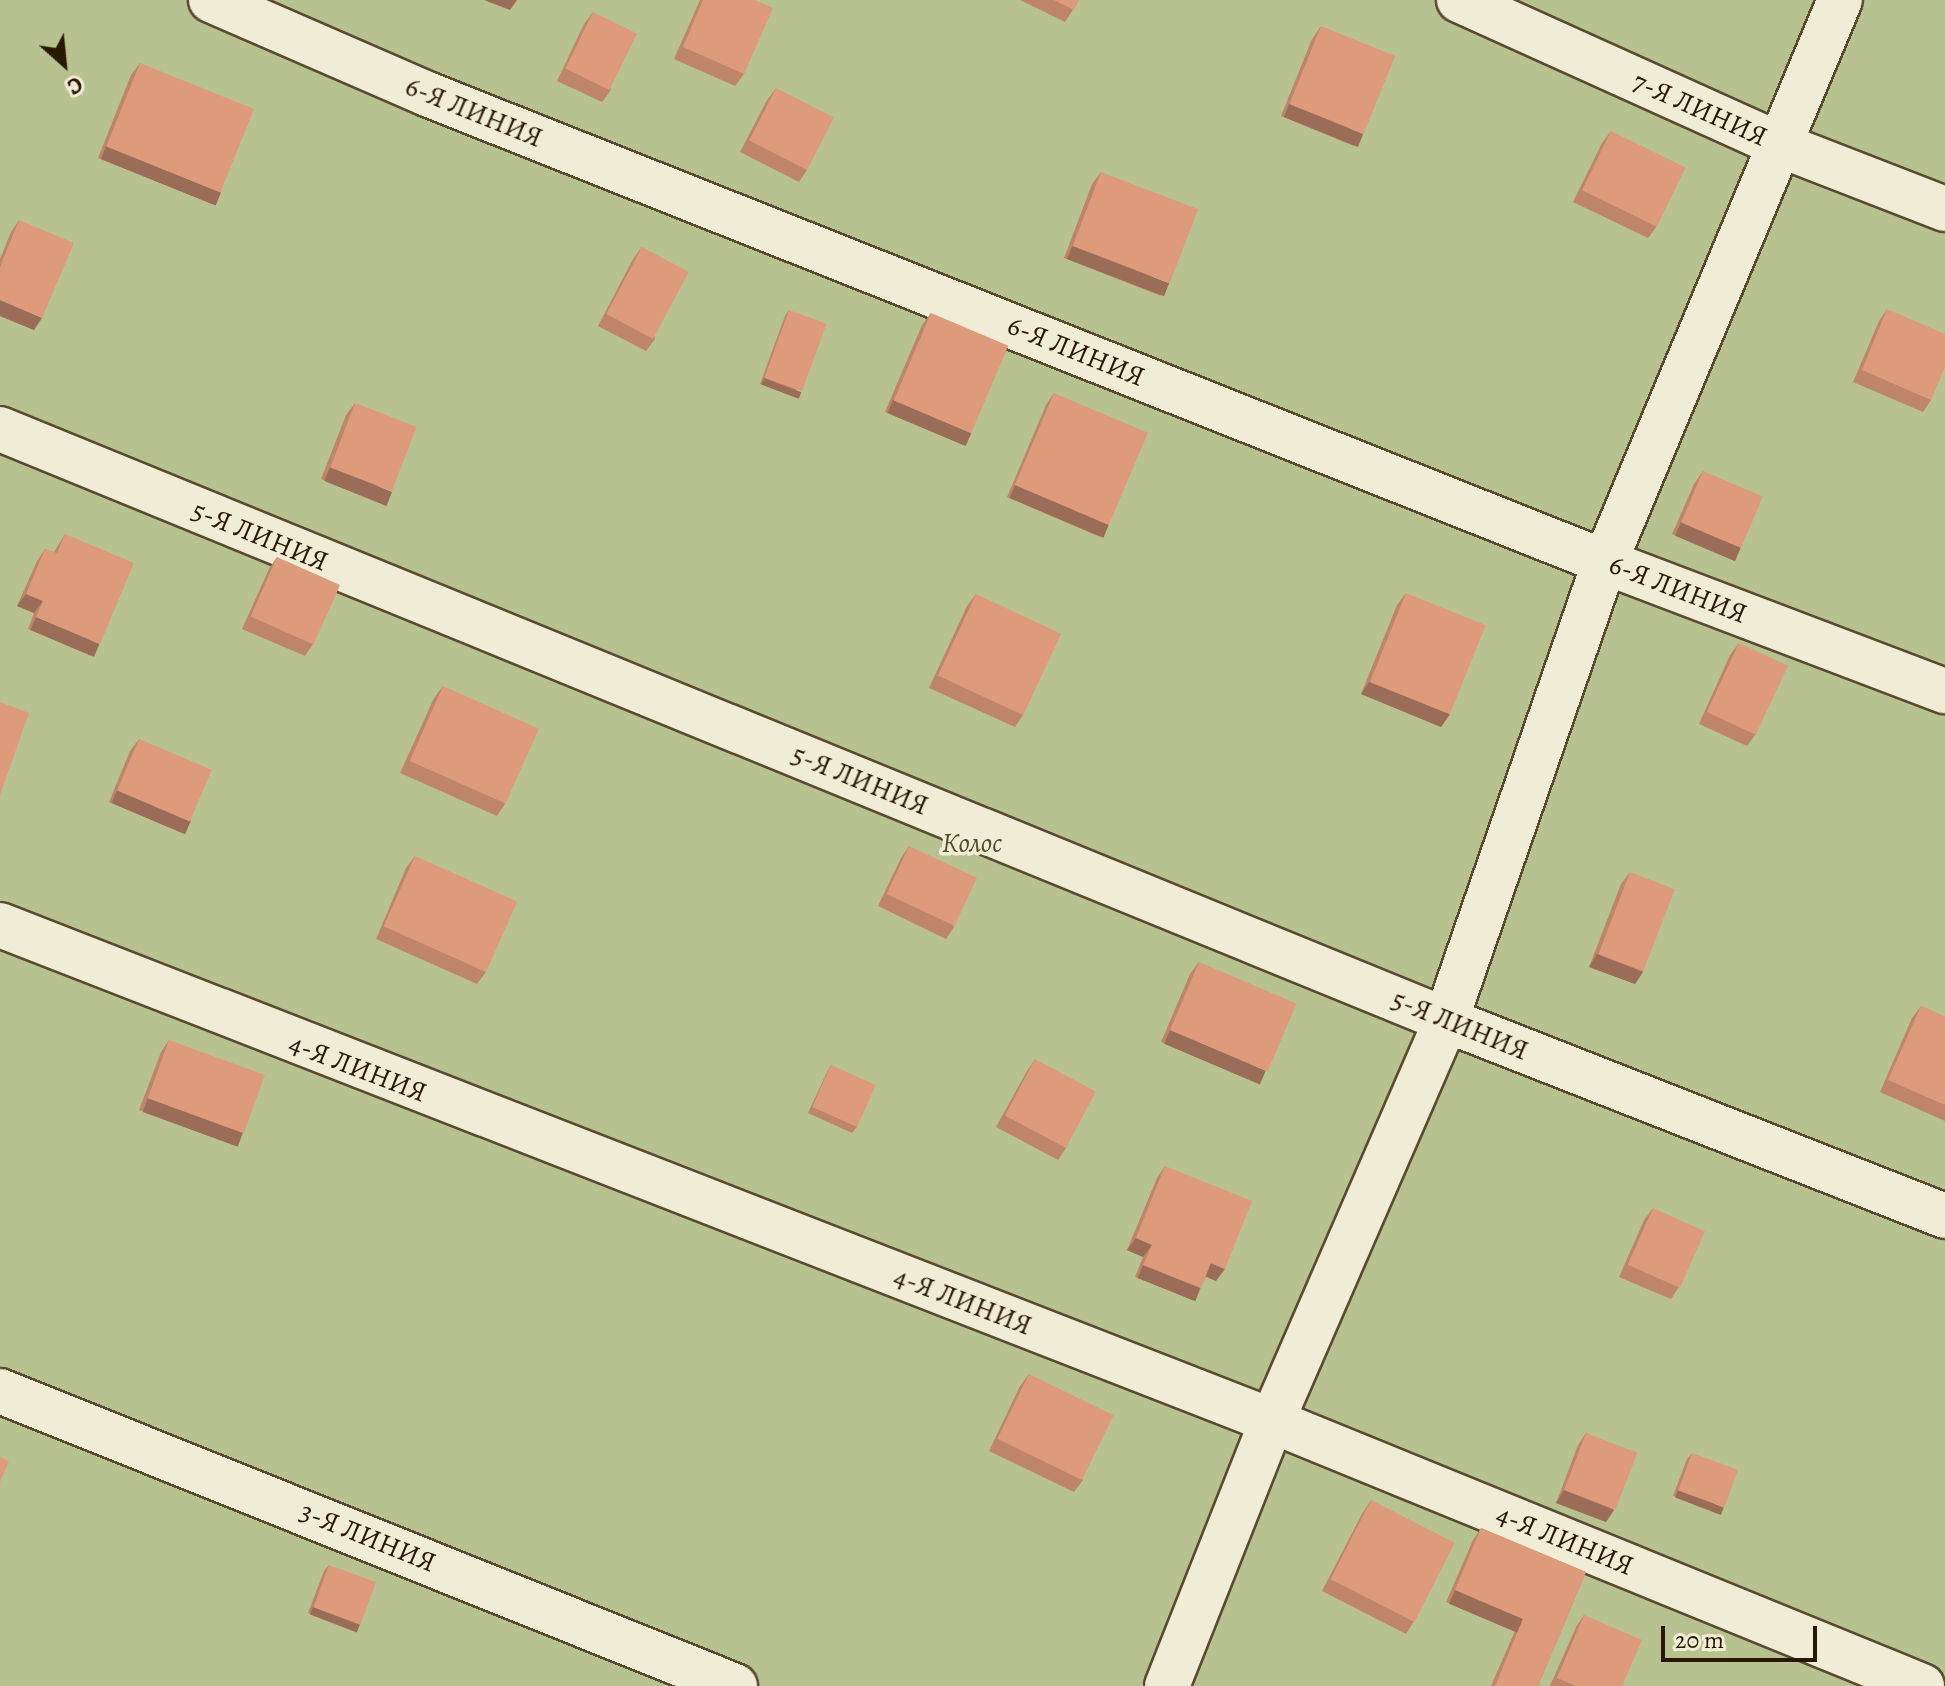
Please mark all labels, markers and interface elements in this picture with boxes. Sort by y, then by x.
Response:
north arrow [24,24,104,104]
street label: 7-Я ЛИНИЯ [1627,64,1773,154]
text: С [62,69,88,102]
street label: 6-Я ЛИНИЯ [401,69,547,155]
street label: 6-Я ЛИНИЯ [1003,308,1149,394]
street label: 5-Я ЛИНИЯ [187,493,333,579]
street label: 6-Я ЛИНИЯ [1604,547,1752,631]
street label: 5-Я ЛИНИЯ [787,737,933,823]
park label: Колос [942,826,1002,860]
street label: 5-Я ЛИНИЯ [1387,982,1533,1068]
street label: 4-Я ЛИНИЯ [284,1026,432,1110]
street label: 4-Я ЛИНИЯ [889,1259,1037,1343]
street label: 3-Я ЛИНИЯ [295,1495,441,1579]
street label: 4-Я ЛИНИЯ [1492,1497,1638,1583]
scale bar [1665,1610,1821,1660]
text: 20 m [1675,1624,1724,1656]

